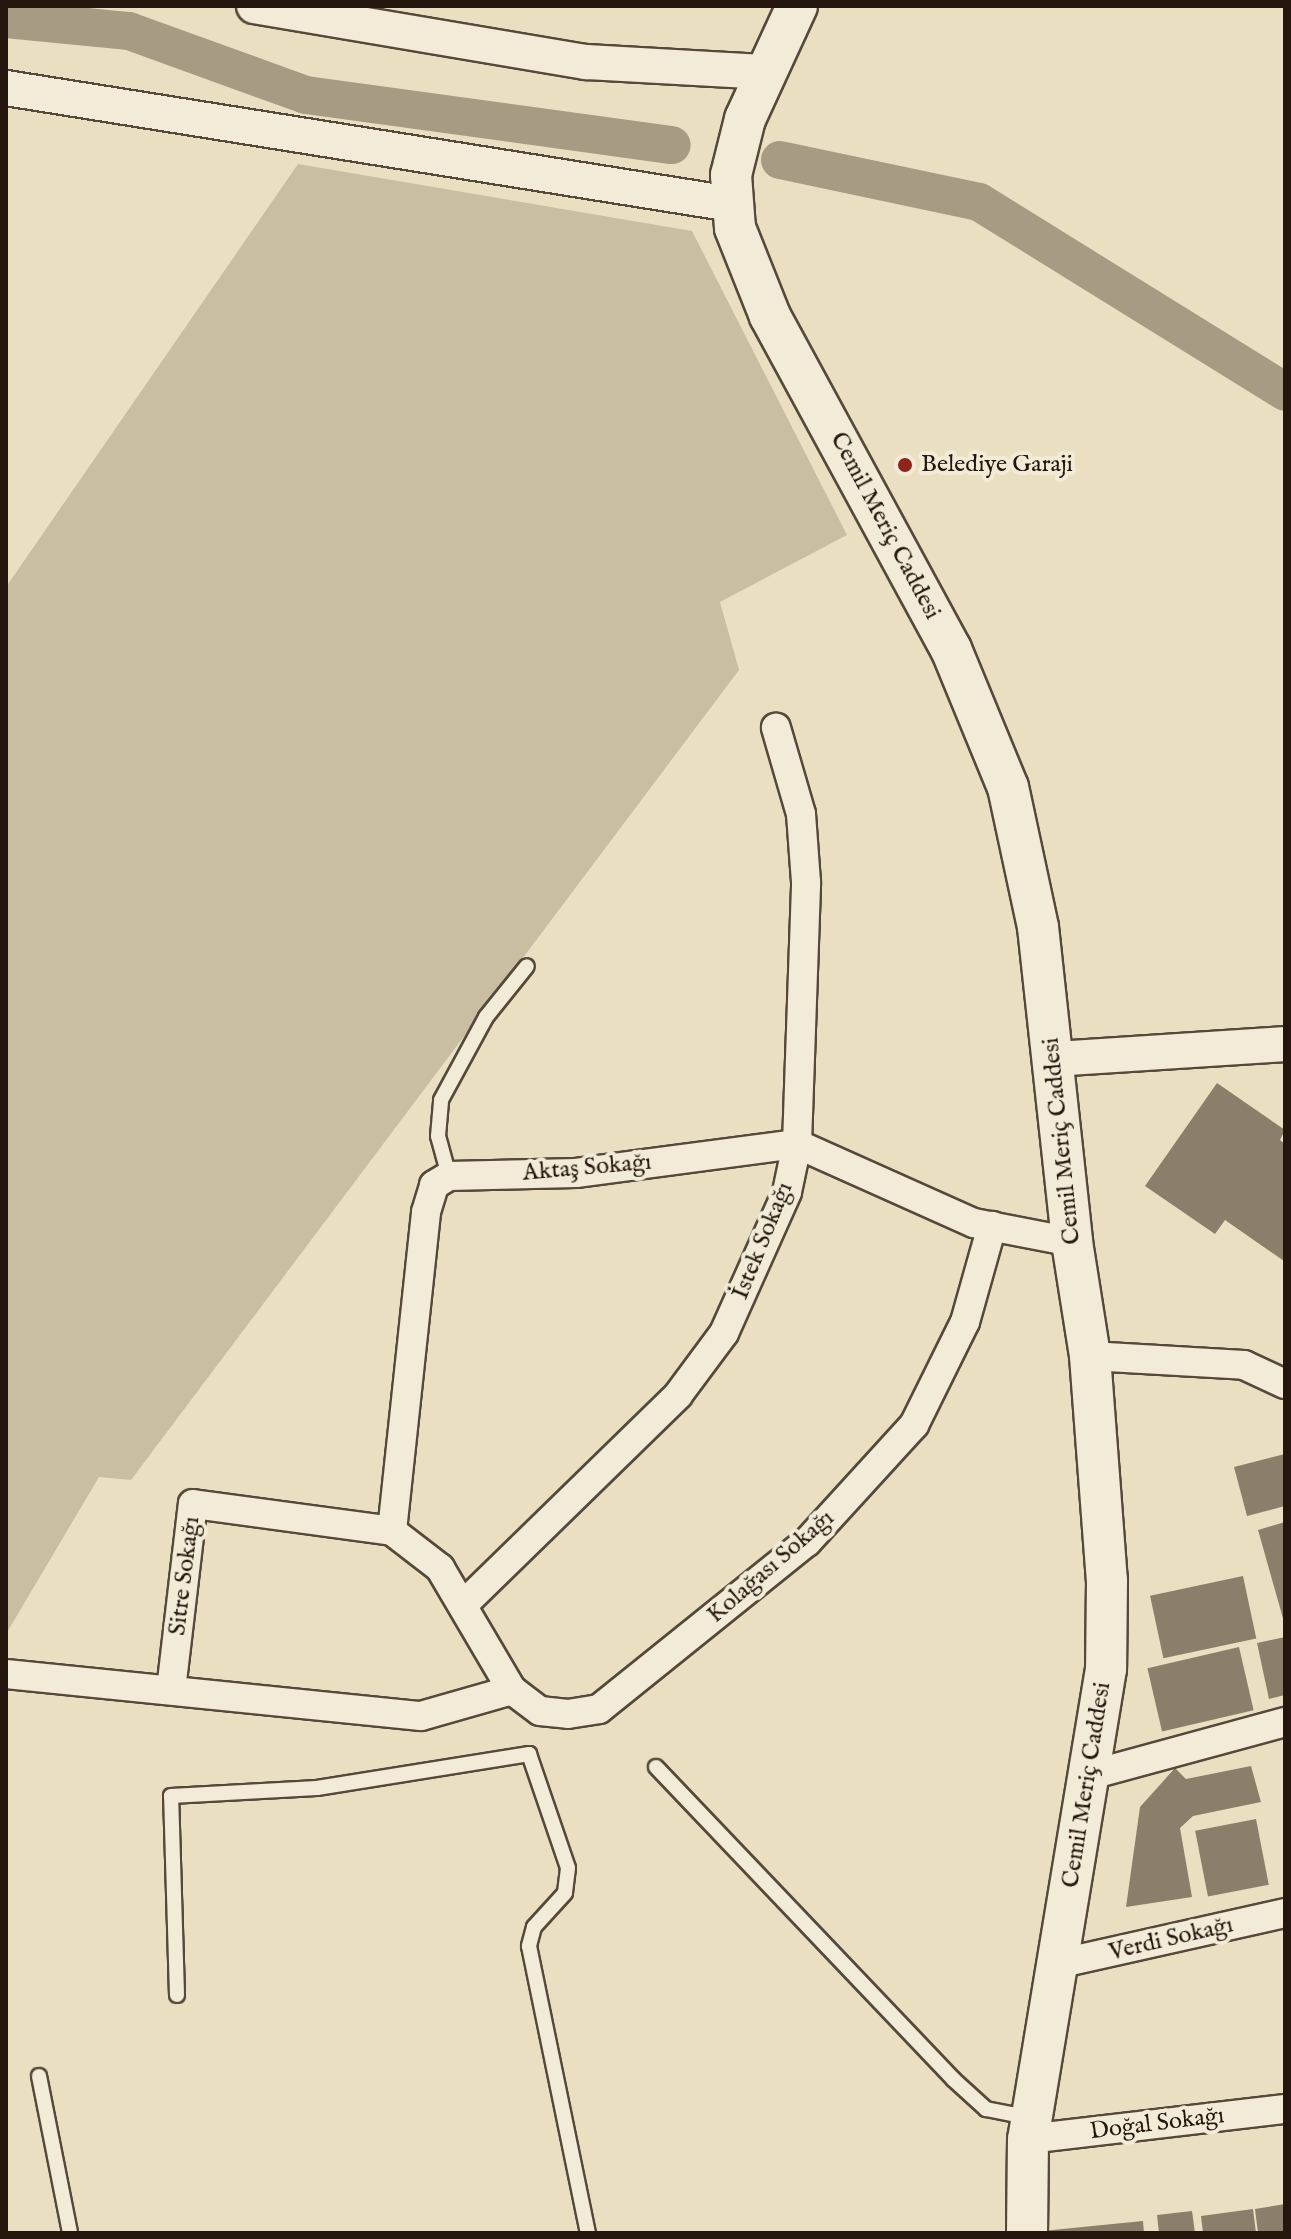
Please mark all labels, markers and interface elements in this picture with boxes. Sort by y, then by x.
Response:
street label: Cemil Meriç Caddesi [823,427,947,625]
place label: Belediye Garaji [921,451,1073,479]
marker: Belediye Garaji [896,456,914,474]
street label: Cemil Meriç Caddesi [1037,1036,1087,1246]
street label: Aktaş Sokağı [521,1148,653,1188]
street label: İstek Sokağı [726,1178,800,1304]
street label: Kolağası Sokağı [702,1504,840,1630]
street label: Sitre Sokağı [163,1515,207,1637]
street label: Cemil Meriç Caddesi [1057,1680,1117,1890]
street label: Verdi Sokağı [1106,1911,1236,1967]
street label: Doğal Sokağı [1088,2101,1226,2147]

